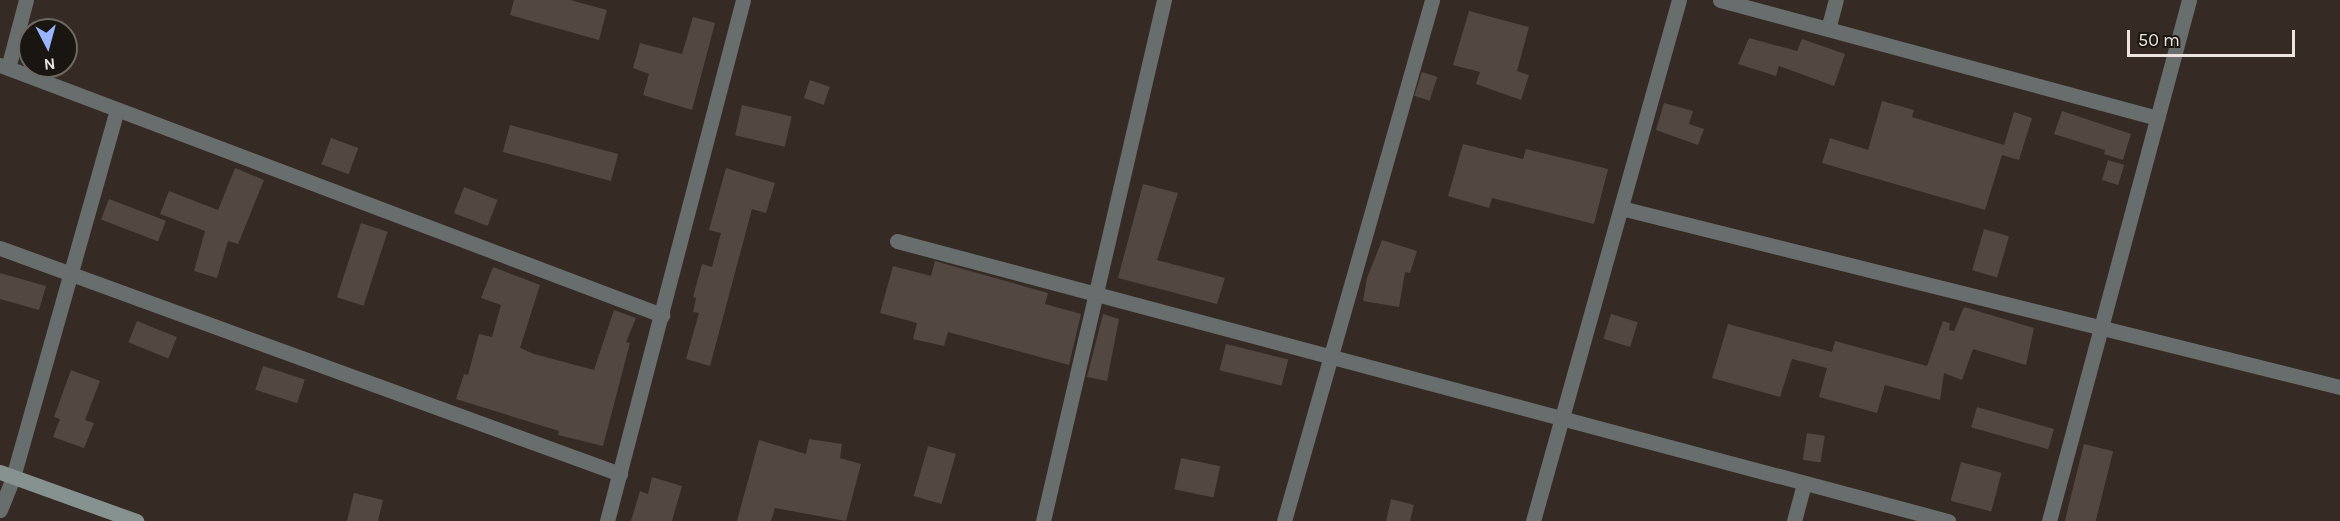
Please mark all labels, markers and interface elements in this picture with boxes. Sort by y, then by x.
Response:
north arrow [18,18,78,78]
scale bar [2130,18,2298,56]
text: 50 m [2138,29,2180,51]
text: N [43,54,56,74]

